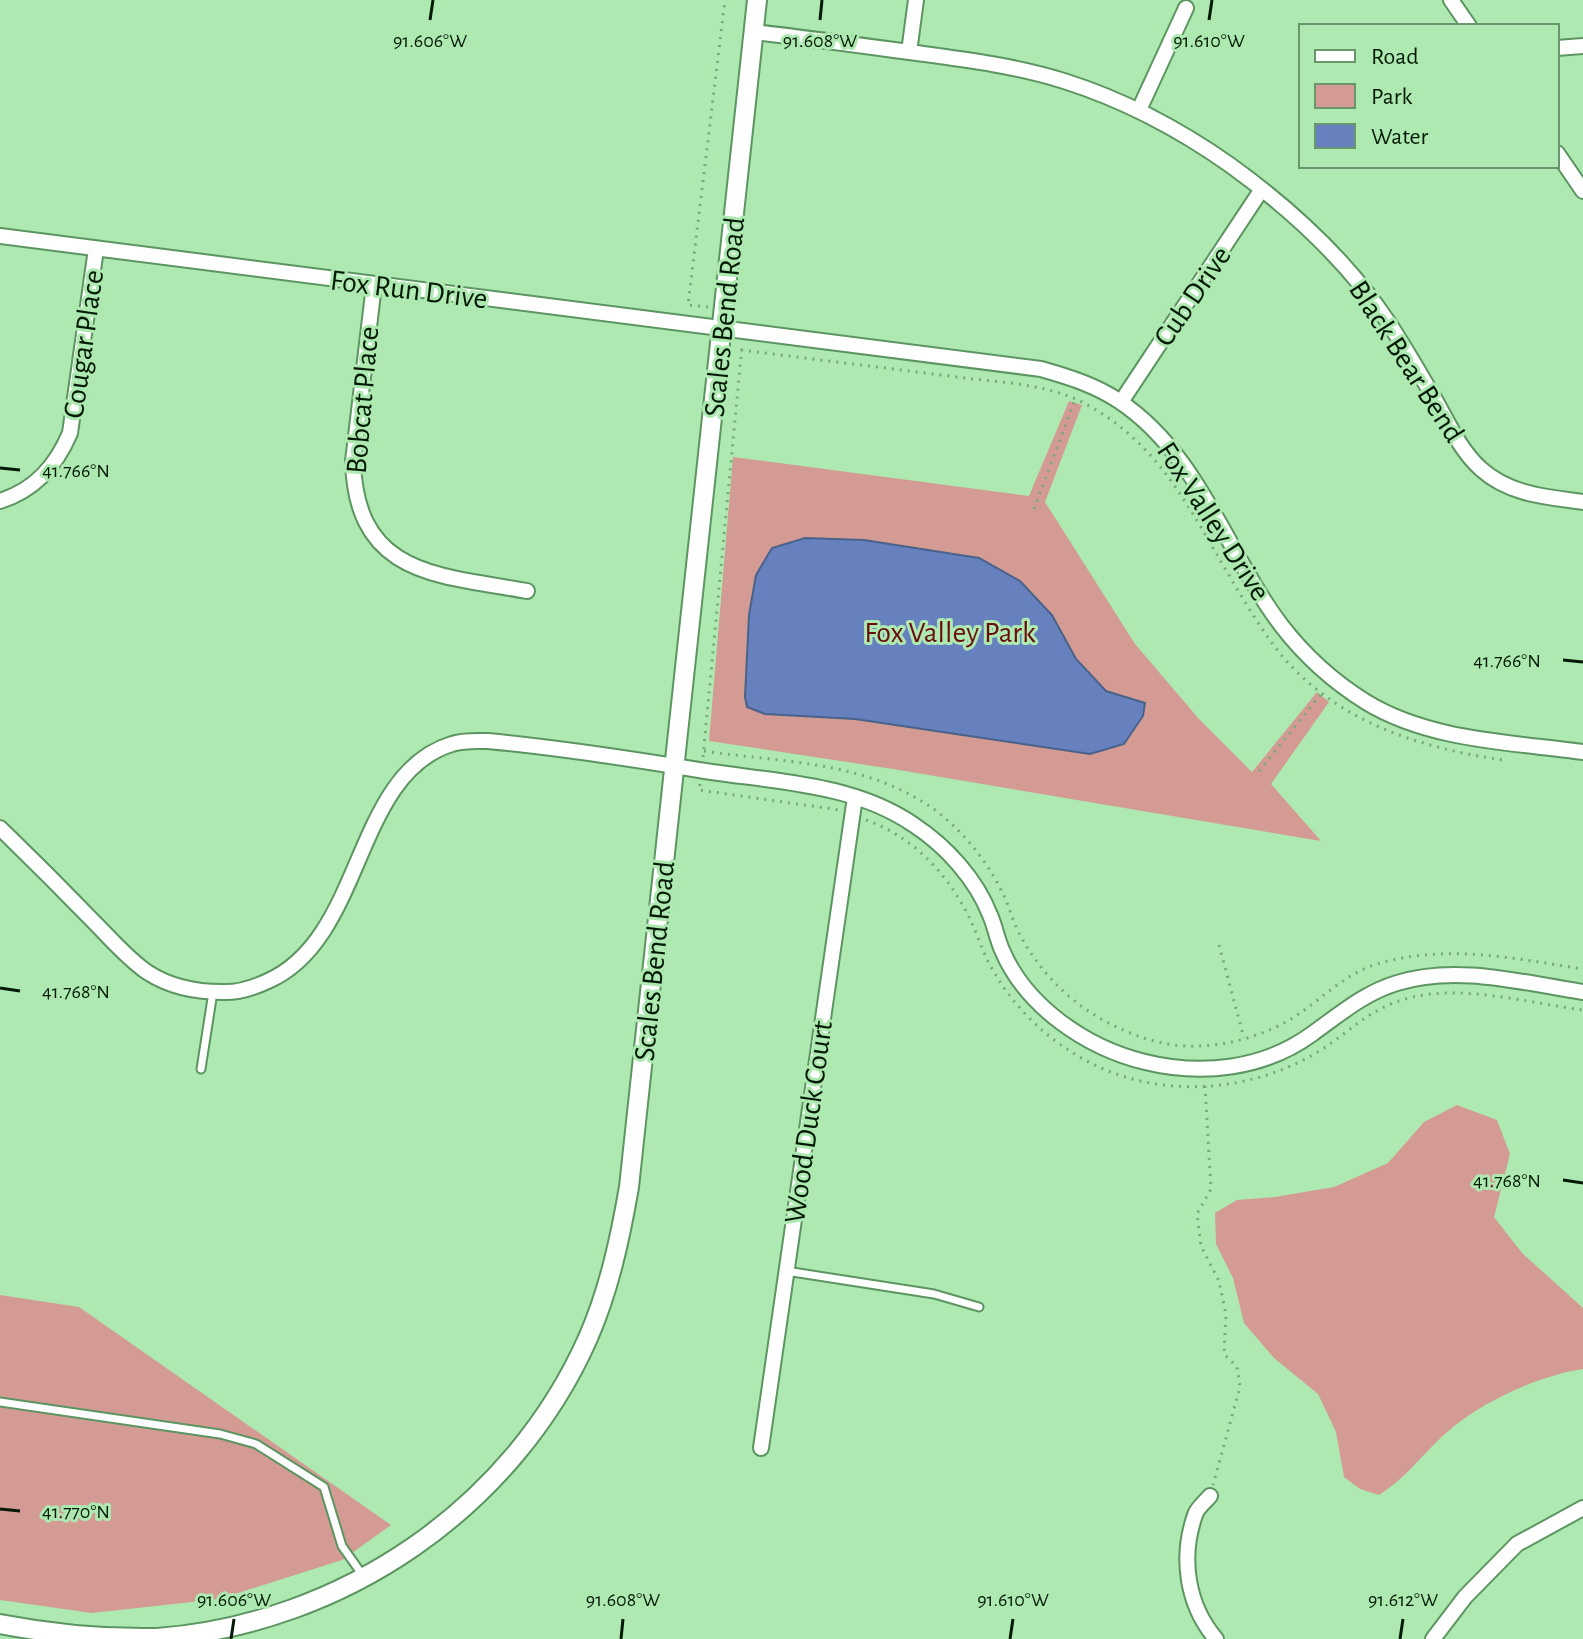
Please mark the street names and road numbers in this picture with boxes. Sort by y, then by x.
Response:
street label: Scales Bend Road [700,215,750,419]
street label: Cub Drive [1149,241,1237,352]
street label: Fox Run Drive [329,265,489,315]
street label: Cougar Place [59,268,109,420]
street label: Black Bear Bend [1343,275,1469,448]
street label: Bobcat Place [342,325,384,475]
street label: Fox Valley Drive [1151,437,1275,606]
street label: Scales Bend Road [630,859,680,1063]
street label: Wood Duck Court [780,1019,838,1225]

